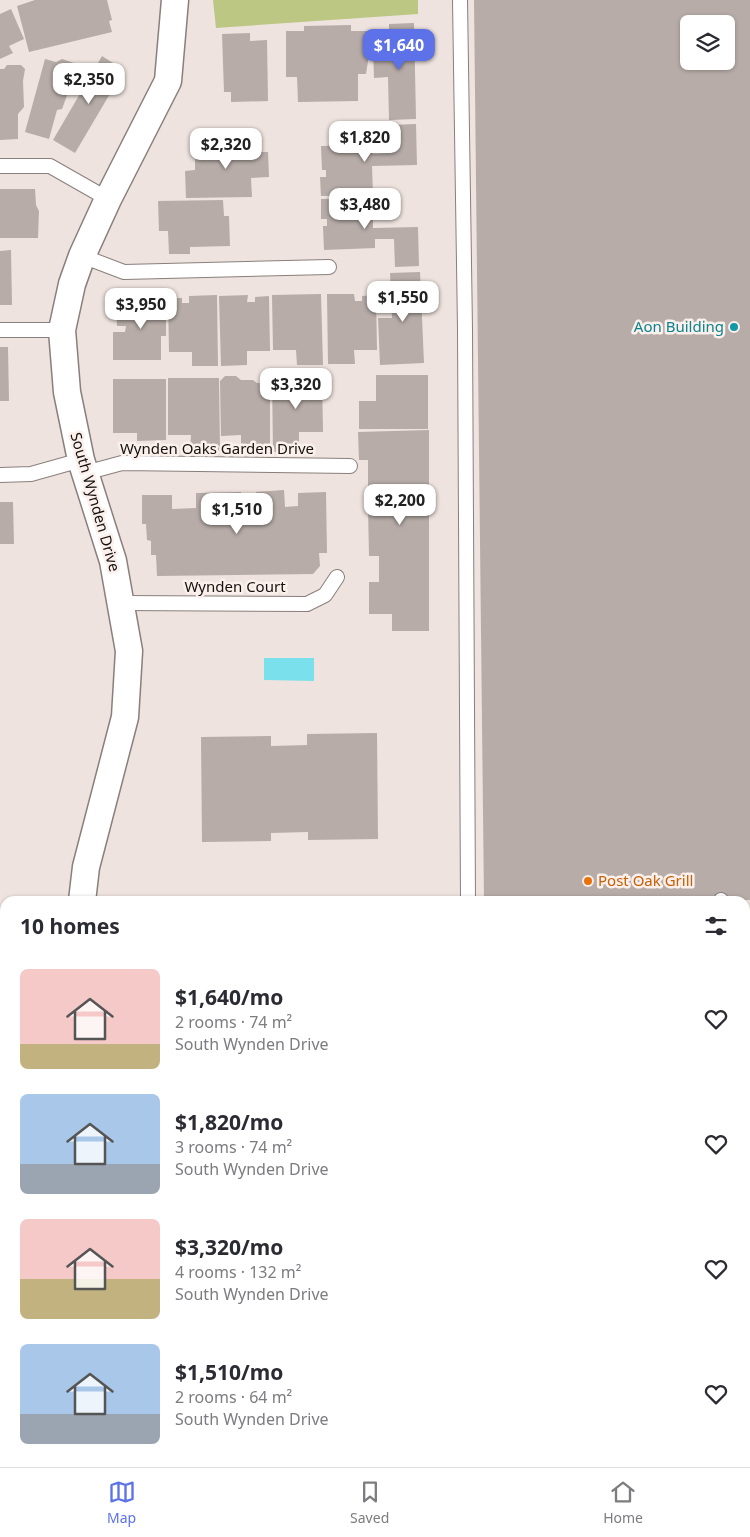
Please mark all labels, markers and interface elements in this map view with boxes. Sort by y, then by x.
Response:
map controls [680,15,735,70]
button: layers [680,15,735,70]
pin: $1,640 [358,28,440,71]
text: $1,640 [374,34,424,56]
pin: $2,350 [48,62,130,105]
text: $2,350 [64,68,114,90]
pin: $1,820 [324,120,406,163]
text: $1,820 [340,126,390,148]
pin: $2,320 [185,128,267,170]
text: $2,320 [201,133,251,155]
pin: $3,480 [324,188,406,230]
text: $3,480 [340,193,390,215]
pin: $1,550 [362,280,444,323]
text: $1,550 [378,286,428,308]
pin: $3,950 [100,288,182,330]
text: $3,950 [116,293,166,315]
place label: Aon Building [634,316,724,336]
marker: Aon Building [728,321,740,333]
pin: $3,320 [255,368,337,410]
text: $3,320 [271,373,321,395]
street label: South Wynden Drive [67,430,125,574]
street label: Wynden Oaks Garden Drive [120,438,314,458]
pin: $2,200 [359,484,441,526]
text: $2,200 [375,489,425,511]
pin: $1,510 [196,492,278,535]
text: $1,510 [212,498,262,520]
street label: Wynden Court [184,576,286,596]
place label: Post Oak Grill [598,870,693,890]
marker: Post Oak Grill [582,875,594,887]
text: 10 homes [20,912,120,940]
icon: filters [702,912,730,940]
text: $1,640/mo [175,983,283,1011]
icon: home [60,989,120,1049]
icon: heart [702,1005,730,1033]
text: 2 rooms · 74 m² [175,1011,292,1033]
text: South Wynden Drive [175,1033,329,1055]
text: $1,820/mo [175,1108,283,1136]
icon: home [60,1114,120,1174]
icon: heart [702,1130,730,1158]
text: 3 rooms · 74 m² [175,1136,292,1158]
text: South Wynden Drive [175,1158,329,1180]
text: $3,320/mo [175,1233,283,1261]
icon: home [60,1239,120,1299]
icon: heart [702,1255,730,1283]
text: 4 rooms · 132 m² [175,1261,301,1283]
text: South Wynden Drive [175,1283,329,1305]
text: $1,510/mo [175,1358,283,1386]
icon: home [60,1364,120,1424]
icon: heart [702,1380,730,1408]
text: 2 rooms · 64 m² [175,1386,292,1408]
text: South Wynden Drive [175,1408,329,1430]
tab: Map [107,1478,136,1527]
tab: Saved [350,1478,389,1527]
tab: Home [603,1478,643,1527]

